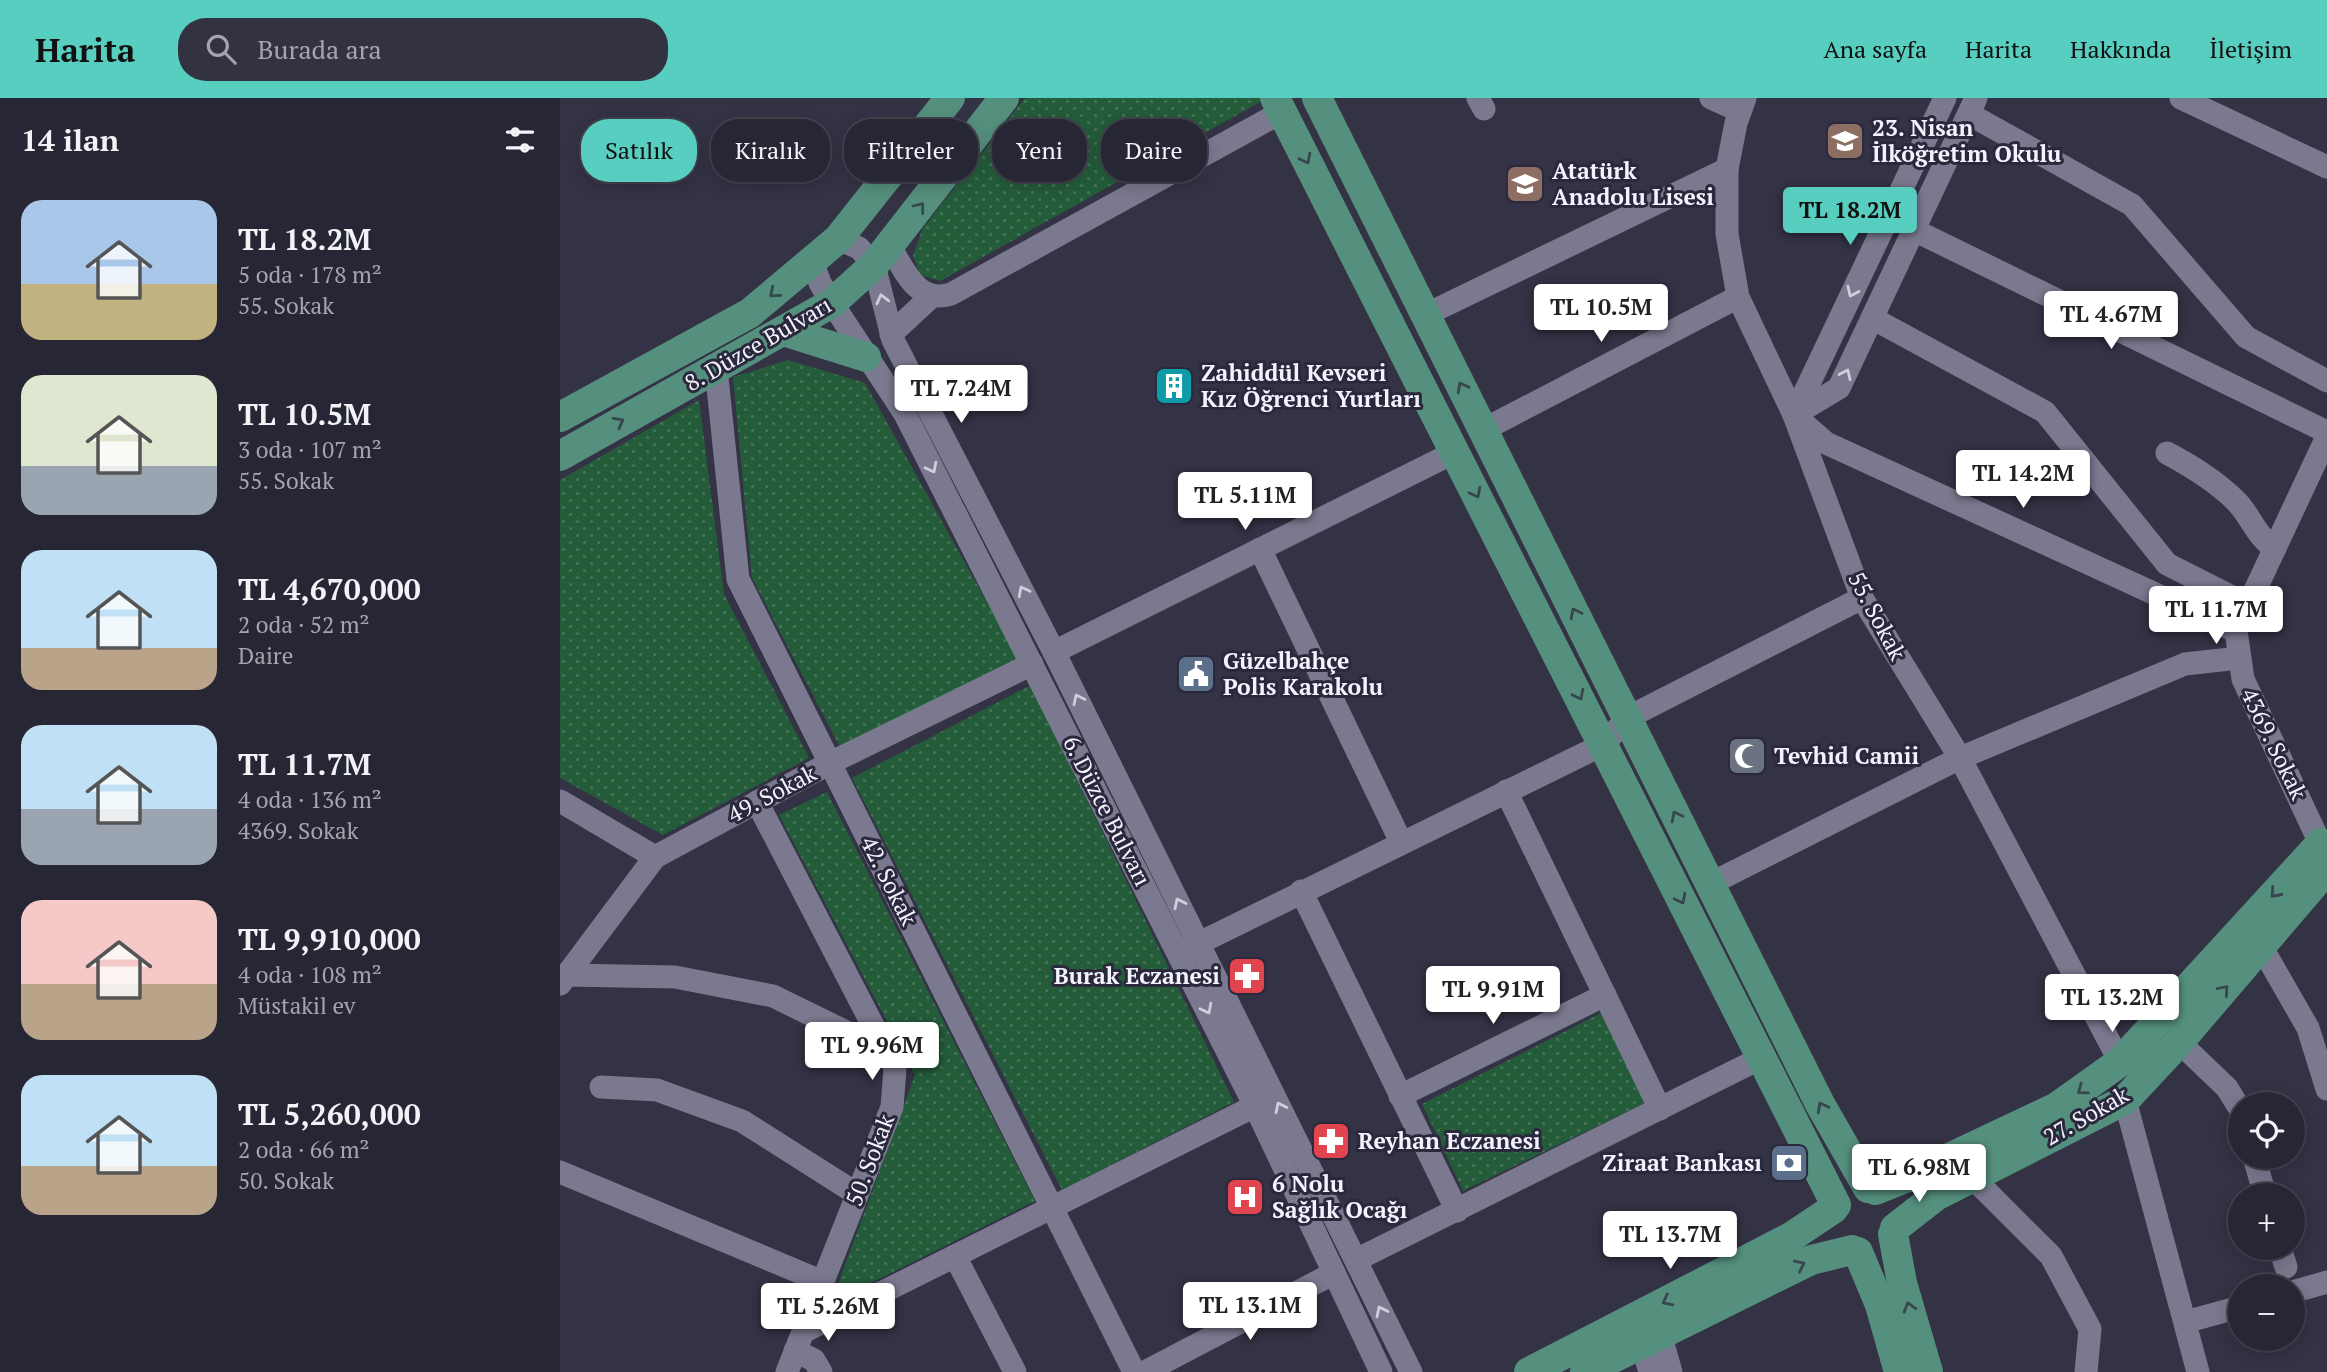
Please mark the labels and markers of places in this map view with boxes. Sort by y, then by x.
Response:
place label: 23. Nisan İlköğretim Okulu [1872,112,2061,169]
school or university icon: 23. Nisan İlköğretim Okulu [1824,120,1866,162]
place label: Atatürk Anadolu Lisesi [1552,155,1714,212]
school or university icon: Atatürk Anadolu Lisesi [1504,163,1546,205]
pin: TL 18.2M [1778,188,1922,247]
pin: TL 10.5M [1529,285,1673,344]
pin: TL 4.67M [2039,292,2183,351]
place label: Zahiddül Kevseri Kız Öğrenci Yurtları [1201,357,1421,414]
building icon: Zahiddül Kevseri Kız Öğrenci Yurtları [1153,365,1195,407]
pin: TL 7.24M [889,366,1033,425]
pin: TL 14.2M [1951,450,2095,510]
pin: TL 5.11M [1173,472,1317,532]
pin: TL 11.7M [2144,587,2288,646]
place label: Güzelbahçe Polis Karakolu [1223,645,1383,702]
public building icon: Güzelbahçe Polis Karakolu [1175,653,1217,695]
mosque icon: Tevhid Camii [1726,735,1768,777]
place label: Tevhid Camii [1774,740,1919,771]
pharmacy icon: Burak Eczanesi [1226,955,1268,997]
place label: Burak Eczanesi [1054,960,1220,991]
pin: TL 9.91M [1421,967,1565,1026]
pin: TL 13.2M [2040,974,2184,1034]
pin: TL 9.96M [800,1023,944,1082]
pharmacy icon: Reyhan Eczanesi [1310,1120,1352,1162]
place label: Reyhan Eczanesi [1358,1125,1541,1156]
bank icon: Ziraat Bankası [1768,1142,1810,1184]
pin: TL 6.98M [1847,1144,1991,1204]
place label: Ziraat Bankası [1602,1147,1762,1178]
place label: 6 Nolu Sağlık Ocağı [1272,1168,1408,1225]
hospital icon: 6 Nolu Sağlık Ocağı [1224,1176,1266,1218]
pin: TL 13.7M [1598,1212,1742,1271]
pin: TL 13.1M [1178,1282,1322,1342]
pin: TL 5.26M [756,1284,900,1343]

